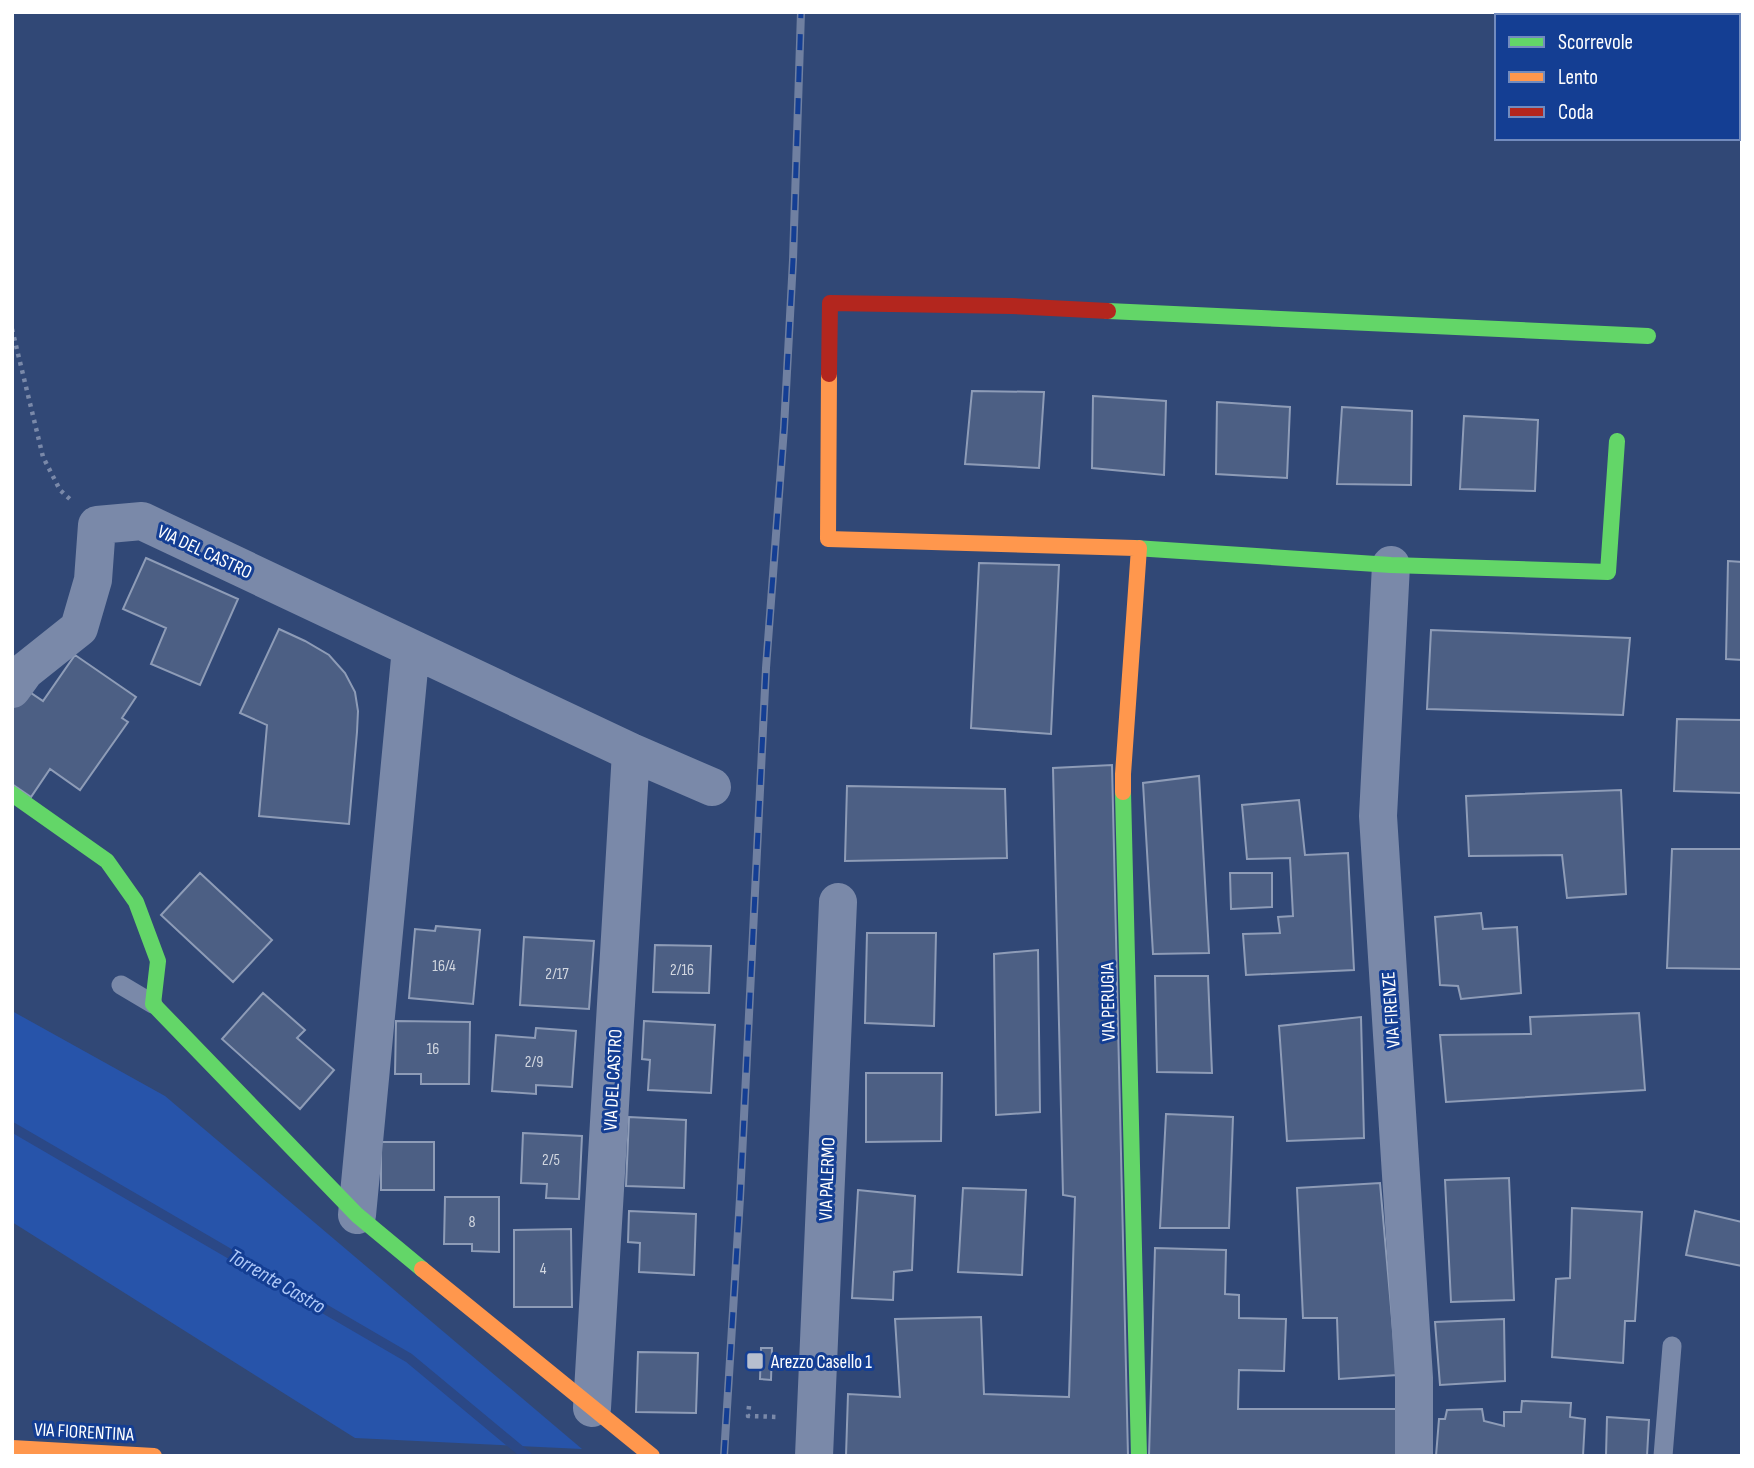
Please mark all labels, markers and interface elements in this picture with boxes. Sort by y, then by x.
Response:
legend [1495,14,1740,140]
text: Scorrevole [1558,30,1633,55]
text: Lento [1558,65,1598,90]
text: Coda [1558,100,1594,125]
street label: VIA DEL CASTRO [153,520,255,584]
house number: 16/4 [432,957,456,976]
house number: 2/16 [670,961,694,980]
street label: VIA PERUGIA [1096,961,1121,1042]
house number: 2/17 [545,965,569,984]
street label: VIA FIRENZE [1377,971,1406,1049]
street label: VIA DEL CASTRO [599,1029,628,1132]
house number: 16 [427,1040,439,1059]
house number: 2/9 [525,1053,543,1072]
street label: VIA PALERMO [815,1137,840,1221]
house number: 2/5 [542,1151,560,1170]
house number: 8 [468,1213,476,1232]
water label: Torrente Castro [224,1244,330,1319]
house number: 4 [540,1260,547,1279]
marker: Arezzo Casello 1 [745,1351,765,1371]
place label: Arezzo Casello 1 [770,1351,872,1374]
street label: VIA FIORENTINA [33,1418,135,1447]

